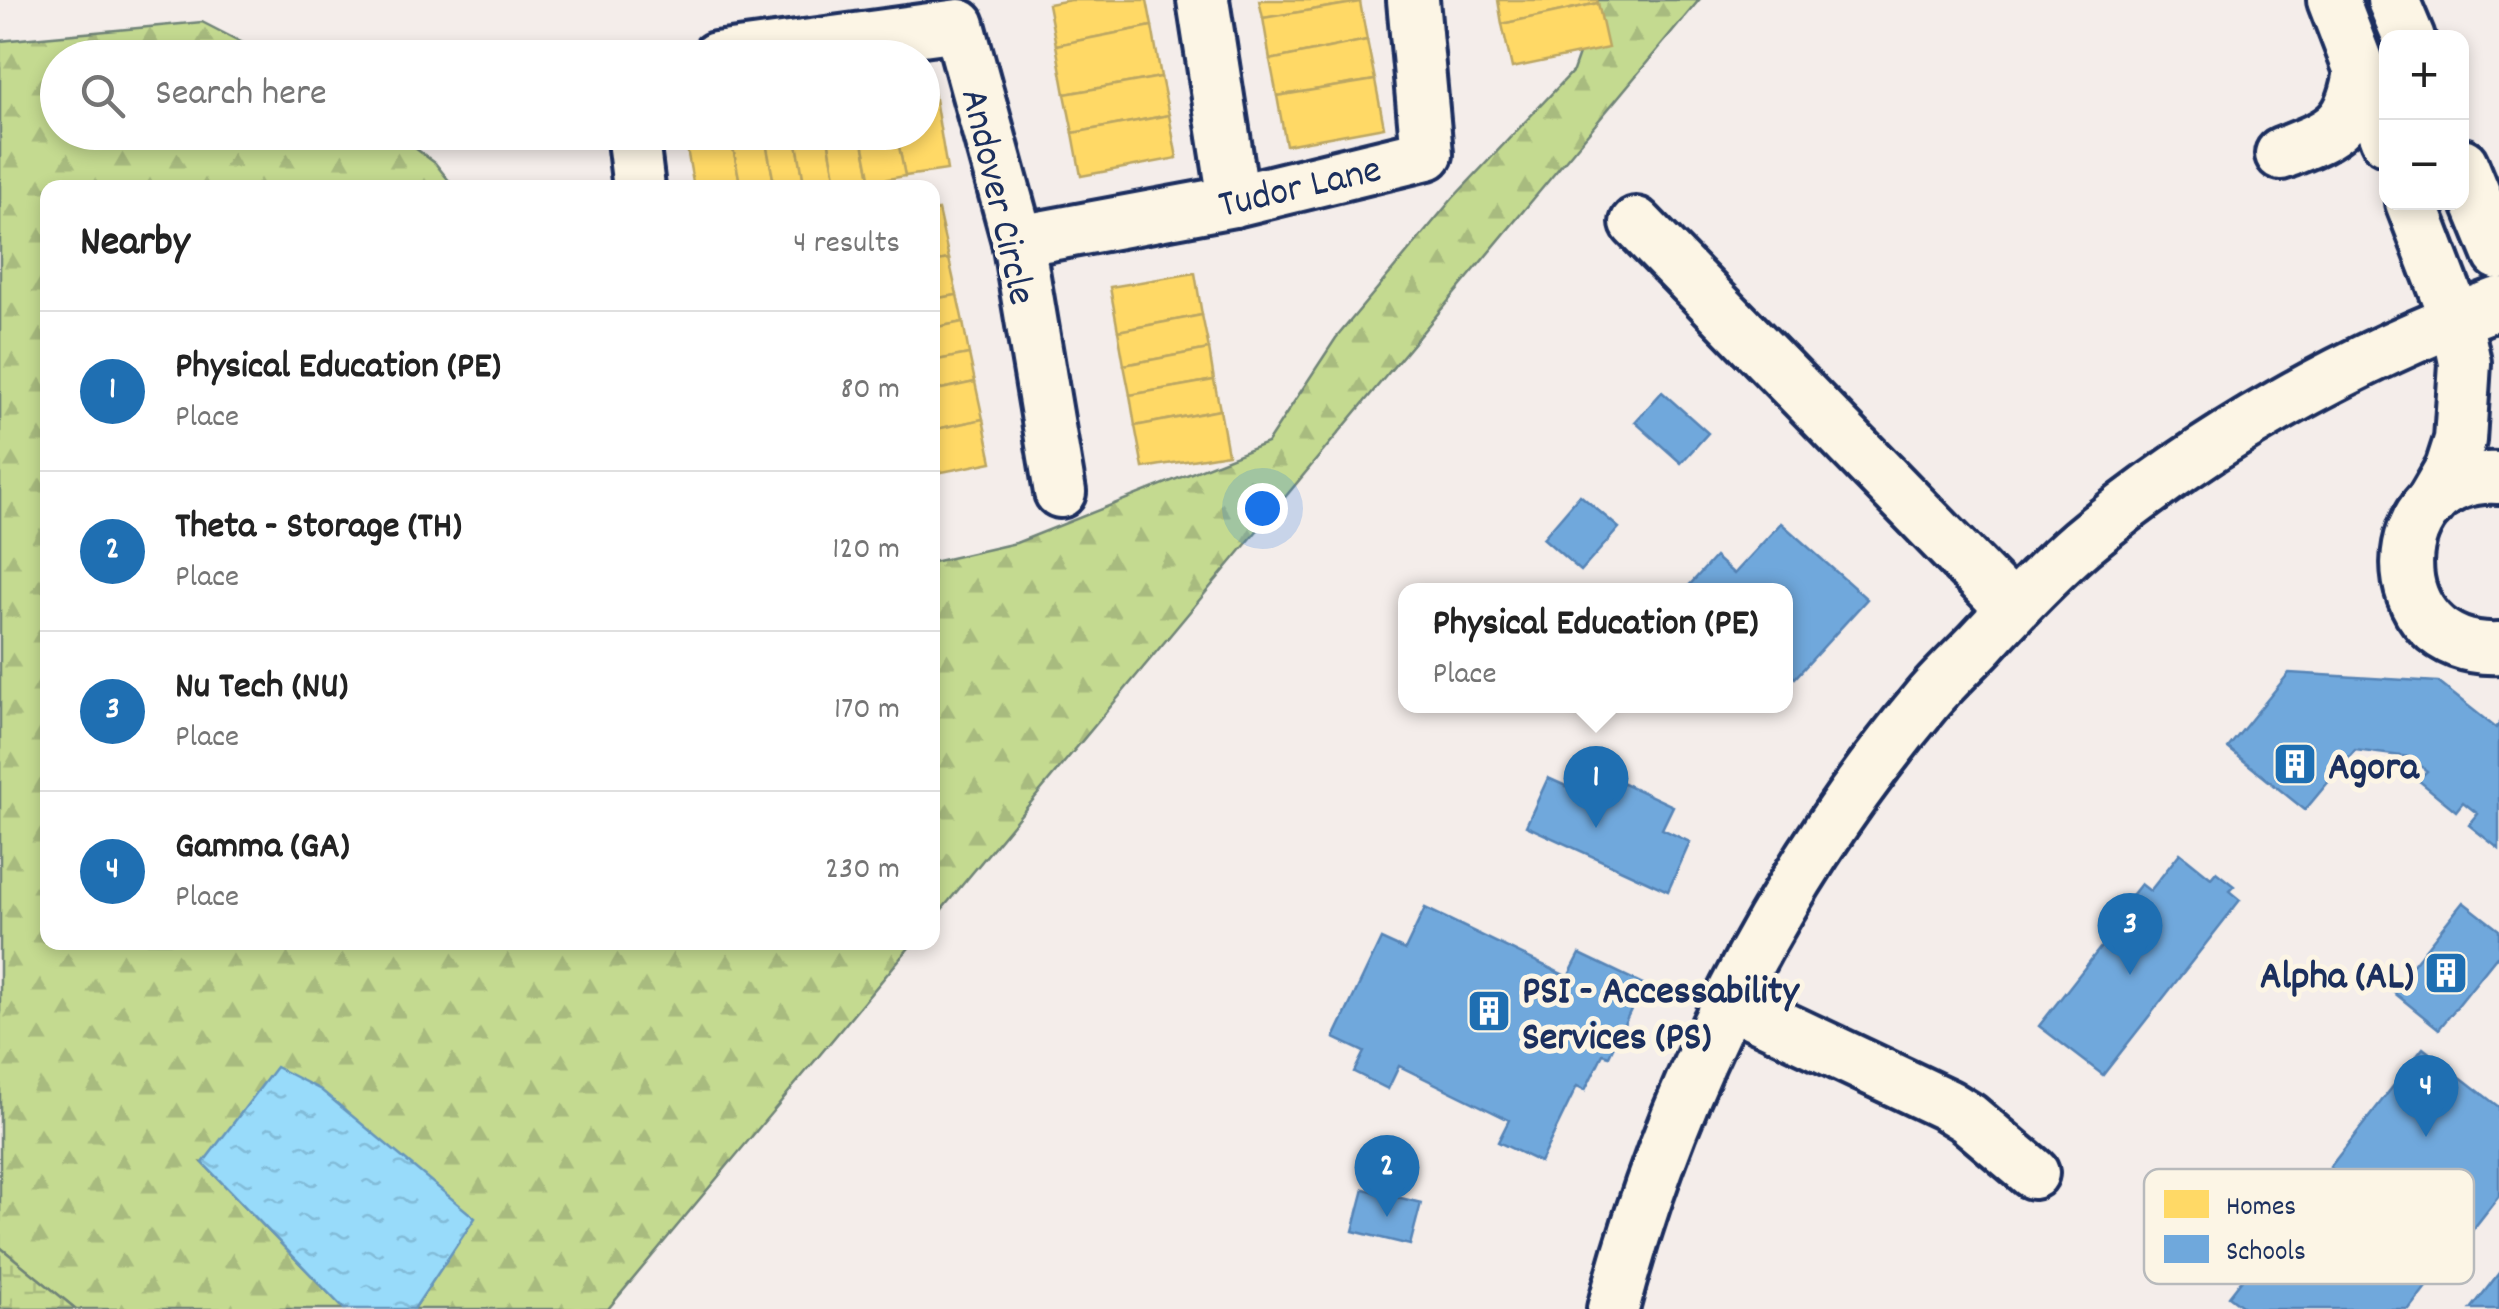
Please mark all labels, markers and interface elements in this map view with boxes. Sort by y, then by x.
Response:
map controls [2379,30,2469,210]
button: + [2379,30,2469,120]
search box [40,40,940,150]
icon: search [75,68,130,123]
text: Search here [155,68,327,123]
street label: Andover Circle [942,84,1047,311]
button: − [2379,120,2469,210]
street label: Tudor Lane [1214,144,1387,237]
text: Nearby [80,215,190,275]
text: 4 results [793,222,900,268]
text: Physical Education (PE) [175,341,501,396]
text: 1 [109,368,116,414]
text: 80 m [840,368,900,414]
text: Place [175,396,239,442]
your location [1237,483,1288,534]
text: Theta - Storage (TH) [175,501,462,556]
text: 2 [106,528,119,574]
text: 120 m [832,528,900,574]
text: Place [175,556,239,602]
popup [1398,583,1793,713]
text: Physical Education (PE) [1432,598,1759,653]
text: Place [1432,653,1497,699]
text: Nu Tech (NU) [175,661,348,716]
text: 3 [105,688,120,734]
text: 170 m [834,688,900,734]
text: Place [175,716,239,762]
building icon: Agora [2272,741,2318,787]
place label: Agora [2328,742,2420,799]
pin: 1 [1564,746,1628,828]
text: Gamma (GA) [175,821,350,876]
text: 4 [106,848,119,894]
text: 230 m [825,848,900,894]
text: Place [175,876,239,922]
pin: 3 [2098,892,2162,975]
building icon: Alpha (AL) [2423,950,2469,996]
place label: Alpha (AL) [2260,951,2414,1008]
place label: PSI - Accessability Services (PS) [1522,966,1800,1069]
building icon: PSI - Accessability Services (PS) [1466,988,1512,1034]
pin: 4 [2394,1054,2458,1137]
pin: 2 [1354,1134,1420,1217]
legend [2144,1169,2474,1284]
text: Homes [2226,1189,2296,1229]
text: Schools [2226,1234,2306,1274]

